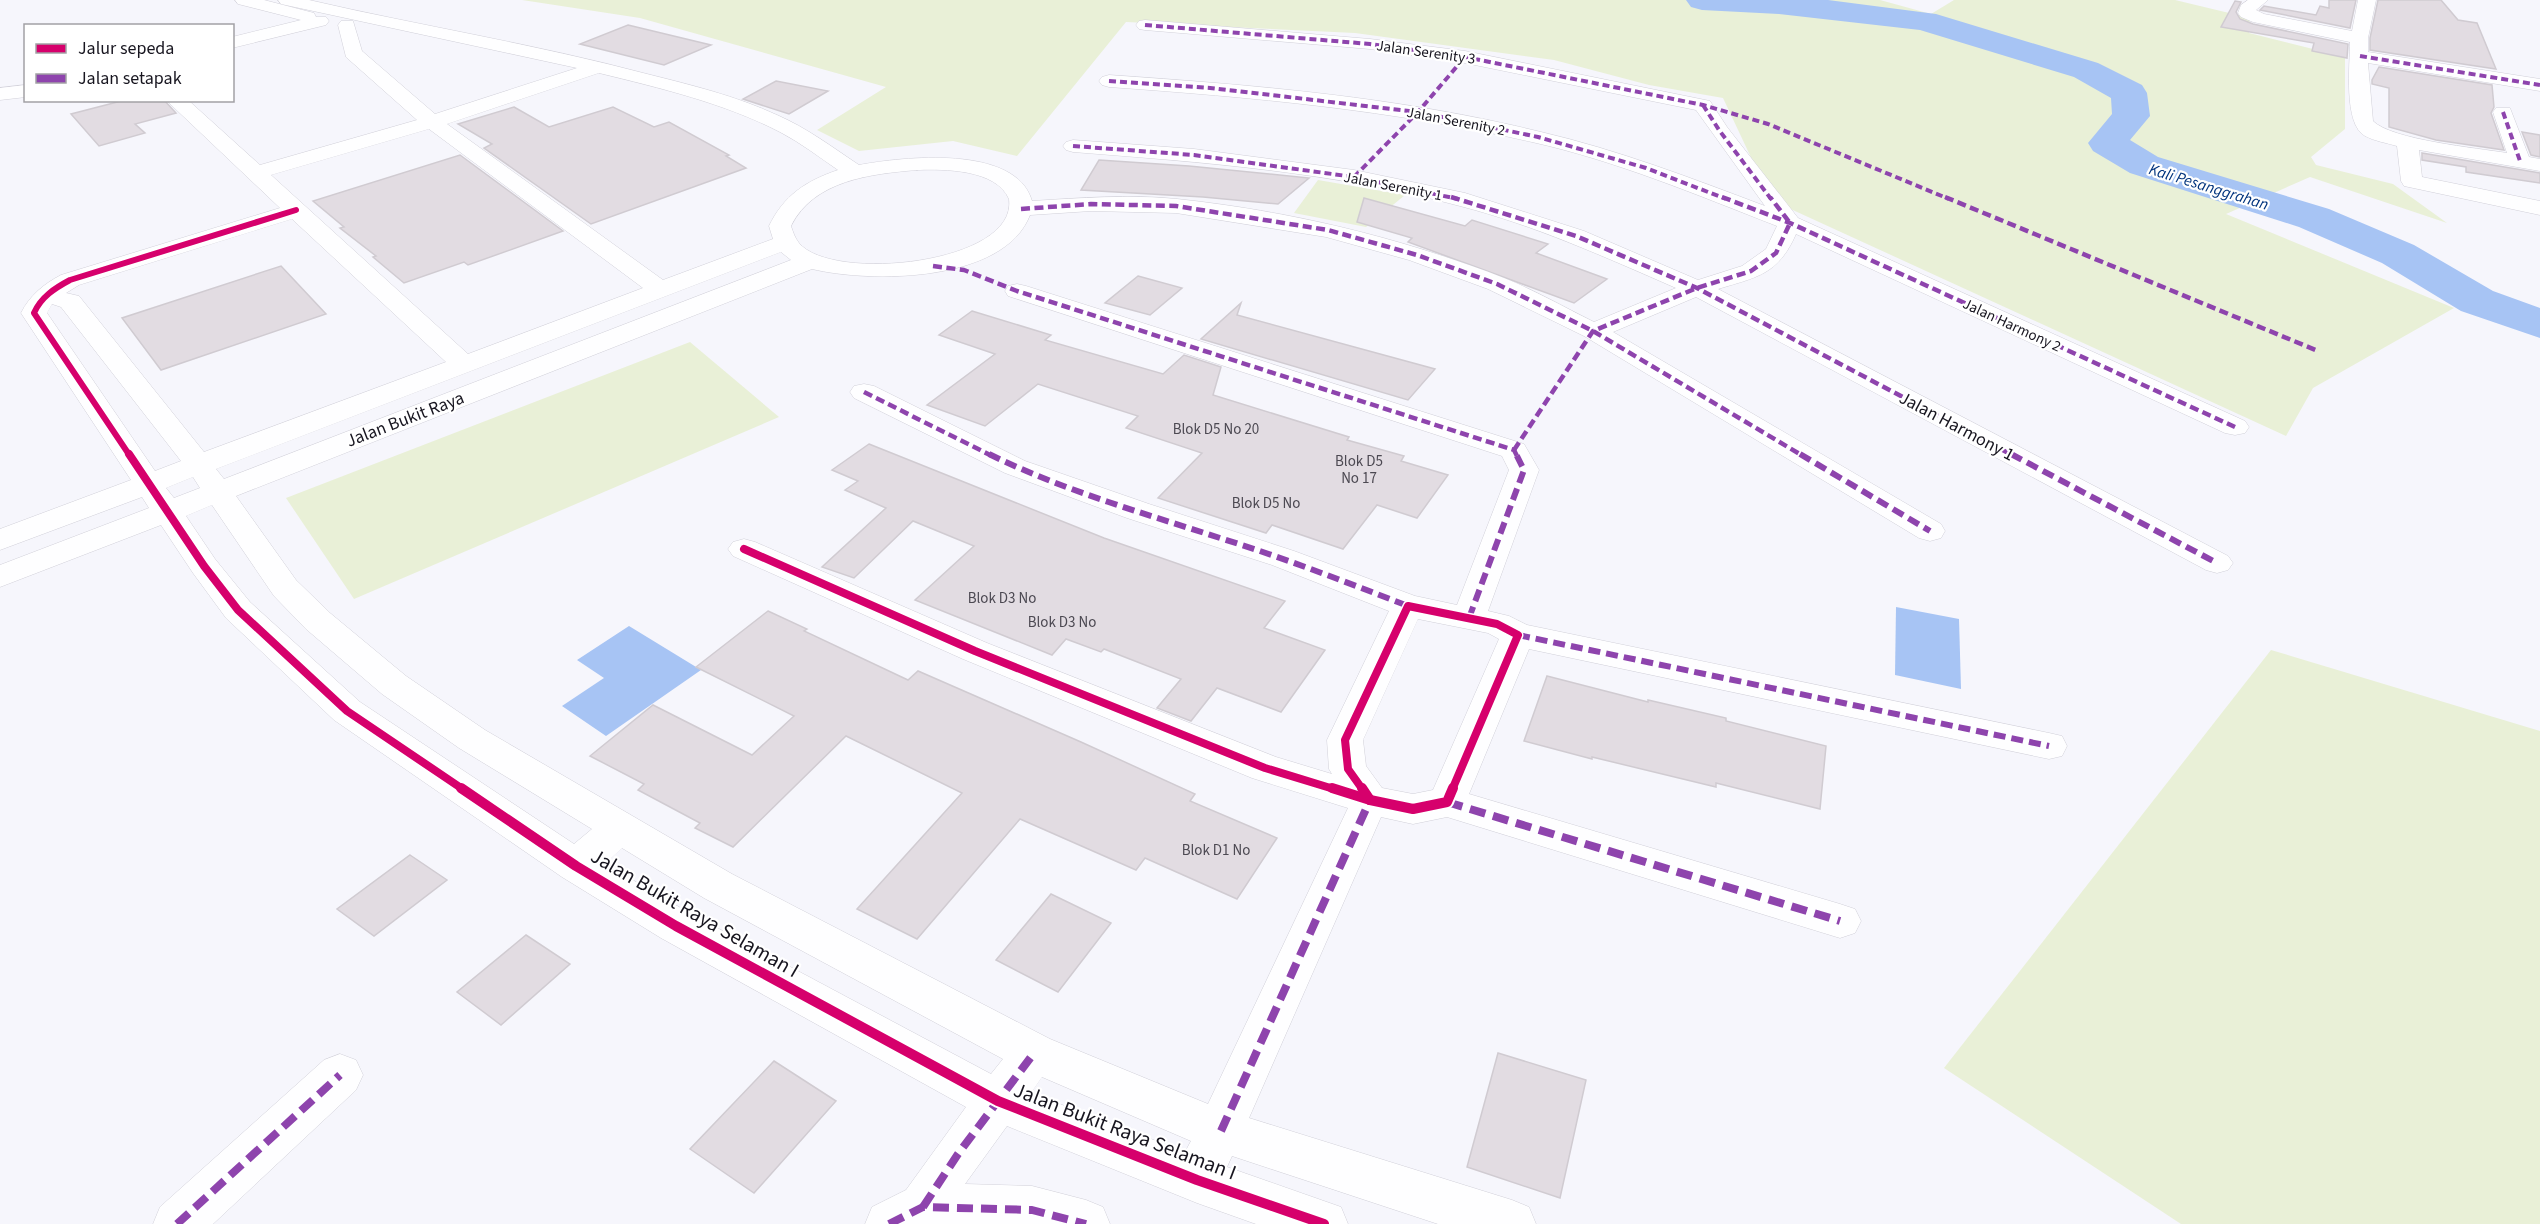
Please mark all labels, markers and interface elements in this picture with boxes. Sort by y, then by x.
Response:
legend [24,24,234,102]
street label: Jalan Serenity 3 [1375,35,1477,70]
text: Jalur sepeda [78,36,174,61]
text: Jalan setapak [78,66,182,91]
street label: Jalan Serenity 2 [1405,102,1507,141]
water label: Kali Pesanggrahan [2146,158,2271,216]
street label: Jalan Serenity 1 [1342,167,1444,206]
street label: Jalan Harmony 2 [1959,294,2064,357]
street label: Jalan Bukit Raya [343,385,468,453]
street label: Jalan Harmony 1 [1895,386,2019,467]
house number: Blok D5 No 20 [1173,419,1259,440]
house number: Blok D5 No 17 [1335,451,1383,489]
house number: Blok D5 No [1232,493,1300,514]
house number: Blok D3 No [968,588,1036,609]
house number: Blok D3 No [1028,612,1096,633]
house number: Blok D1 No [1182,840,1250,861]
street label: Jalan Bukit Raya Selaman I [585,841,805,985]
street label: Jalan Bukit Raya Selaman I [1009,1075,1241,1187]

